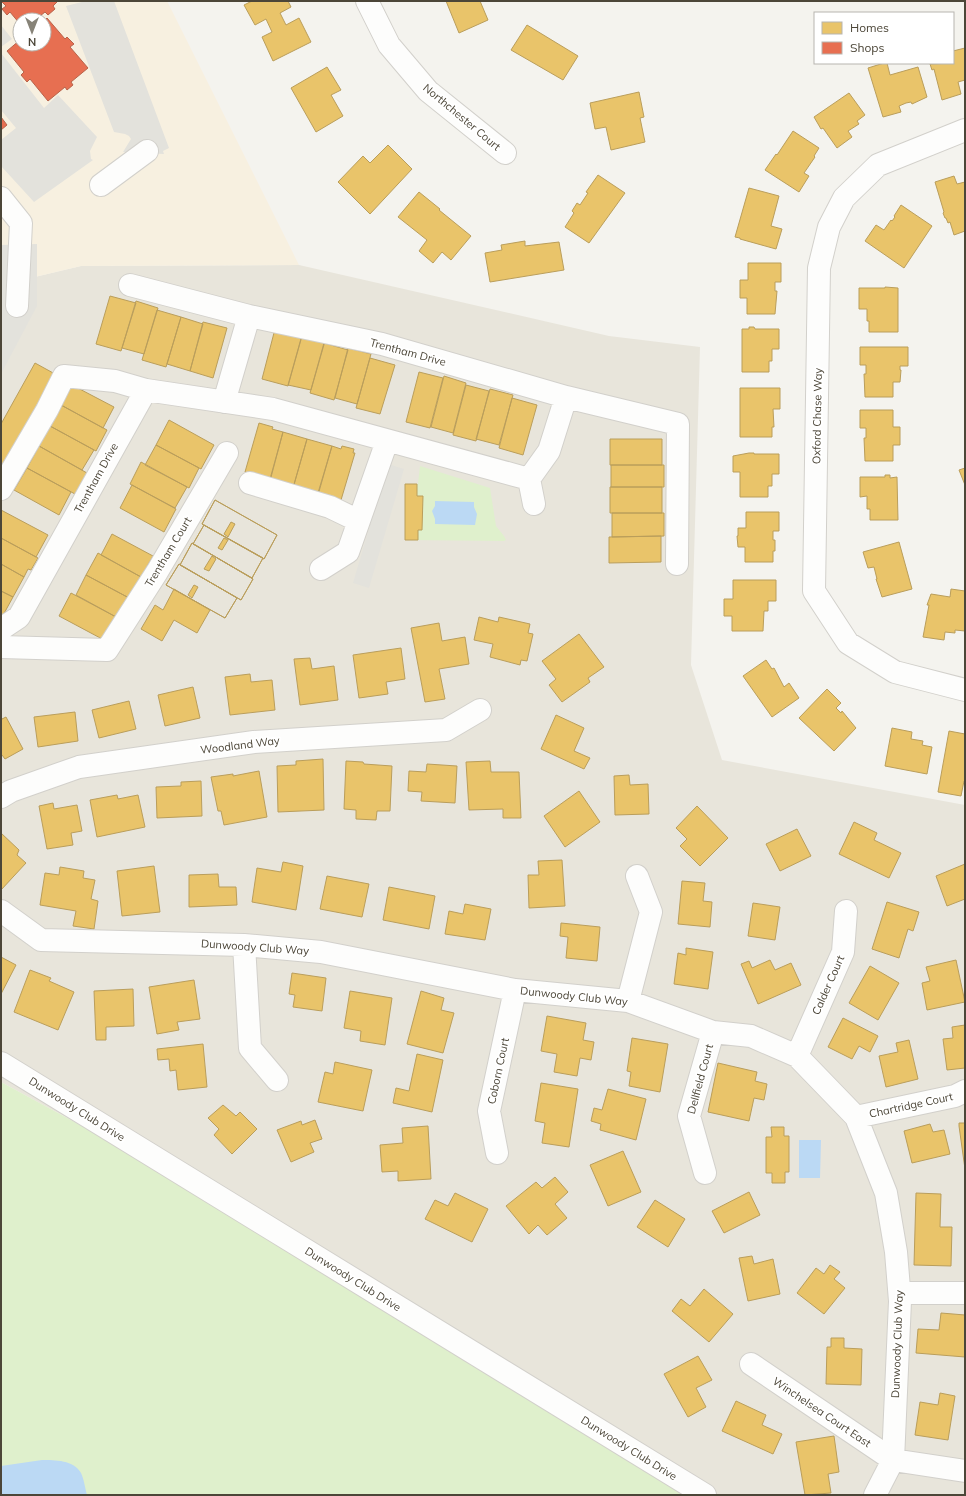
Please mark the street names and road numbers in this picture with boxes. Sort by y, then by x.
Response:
street label: Northchester Court [420,80,504,154]
street label: Trentham Drive [368,335,448,369]
street label: Oxford Chase Way [809,367,825,464]
street label: Trentham Drive [71,440,121,516]
street label: Trentham Court [142,514,195,590]
street label: Woodland Way [200,733,281,757]
street label: Dunwoody Club Way [201,936,310,958]
street label: Calder Court [809,953,847,1017]
street label: Dunwoody Club Way [519,983,629,1009]
street label: Coborn Court [484,1036,512,1105]
street label: Dellfield Court [684,1042,716,1115]
street label: Dunwoody Club Drive [26,1074,128,1144]
street label: Chartridge Court [868,1089,954,1121]
street label: Dunwoody Club Drive [302,1244,404,1314]
street label: Dunwoody Club Way [888,1290,906,1398]
street label: Winchelsea Court East [770,1374,874,1450]
street label: Dunwoody Club Drive [578,1413,680,1483]

